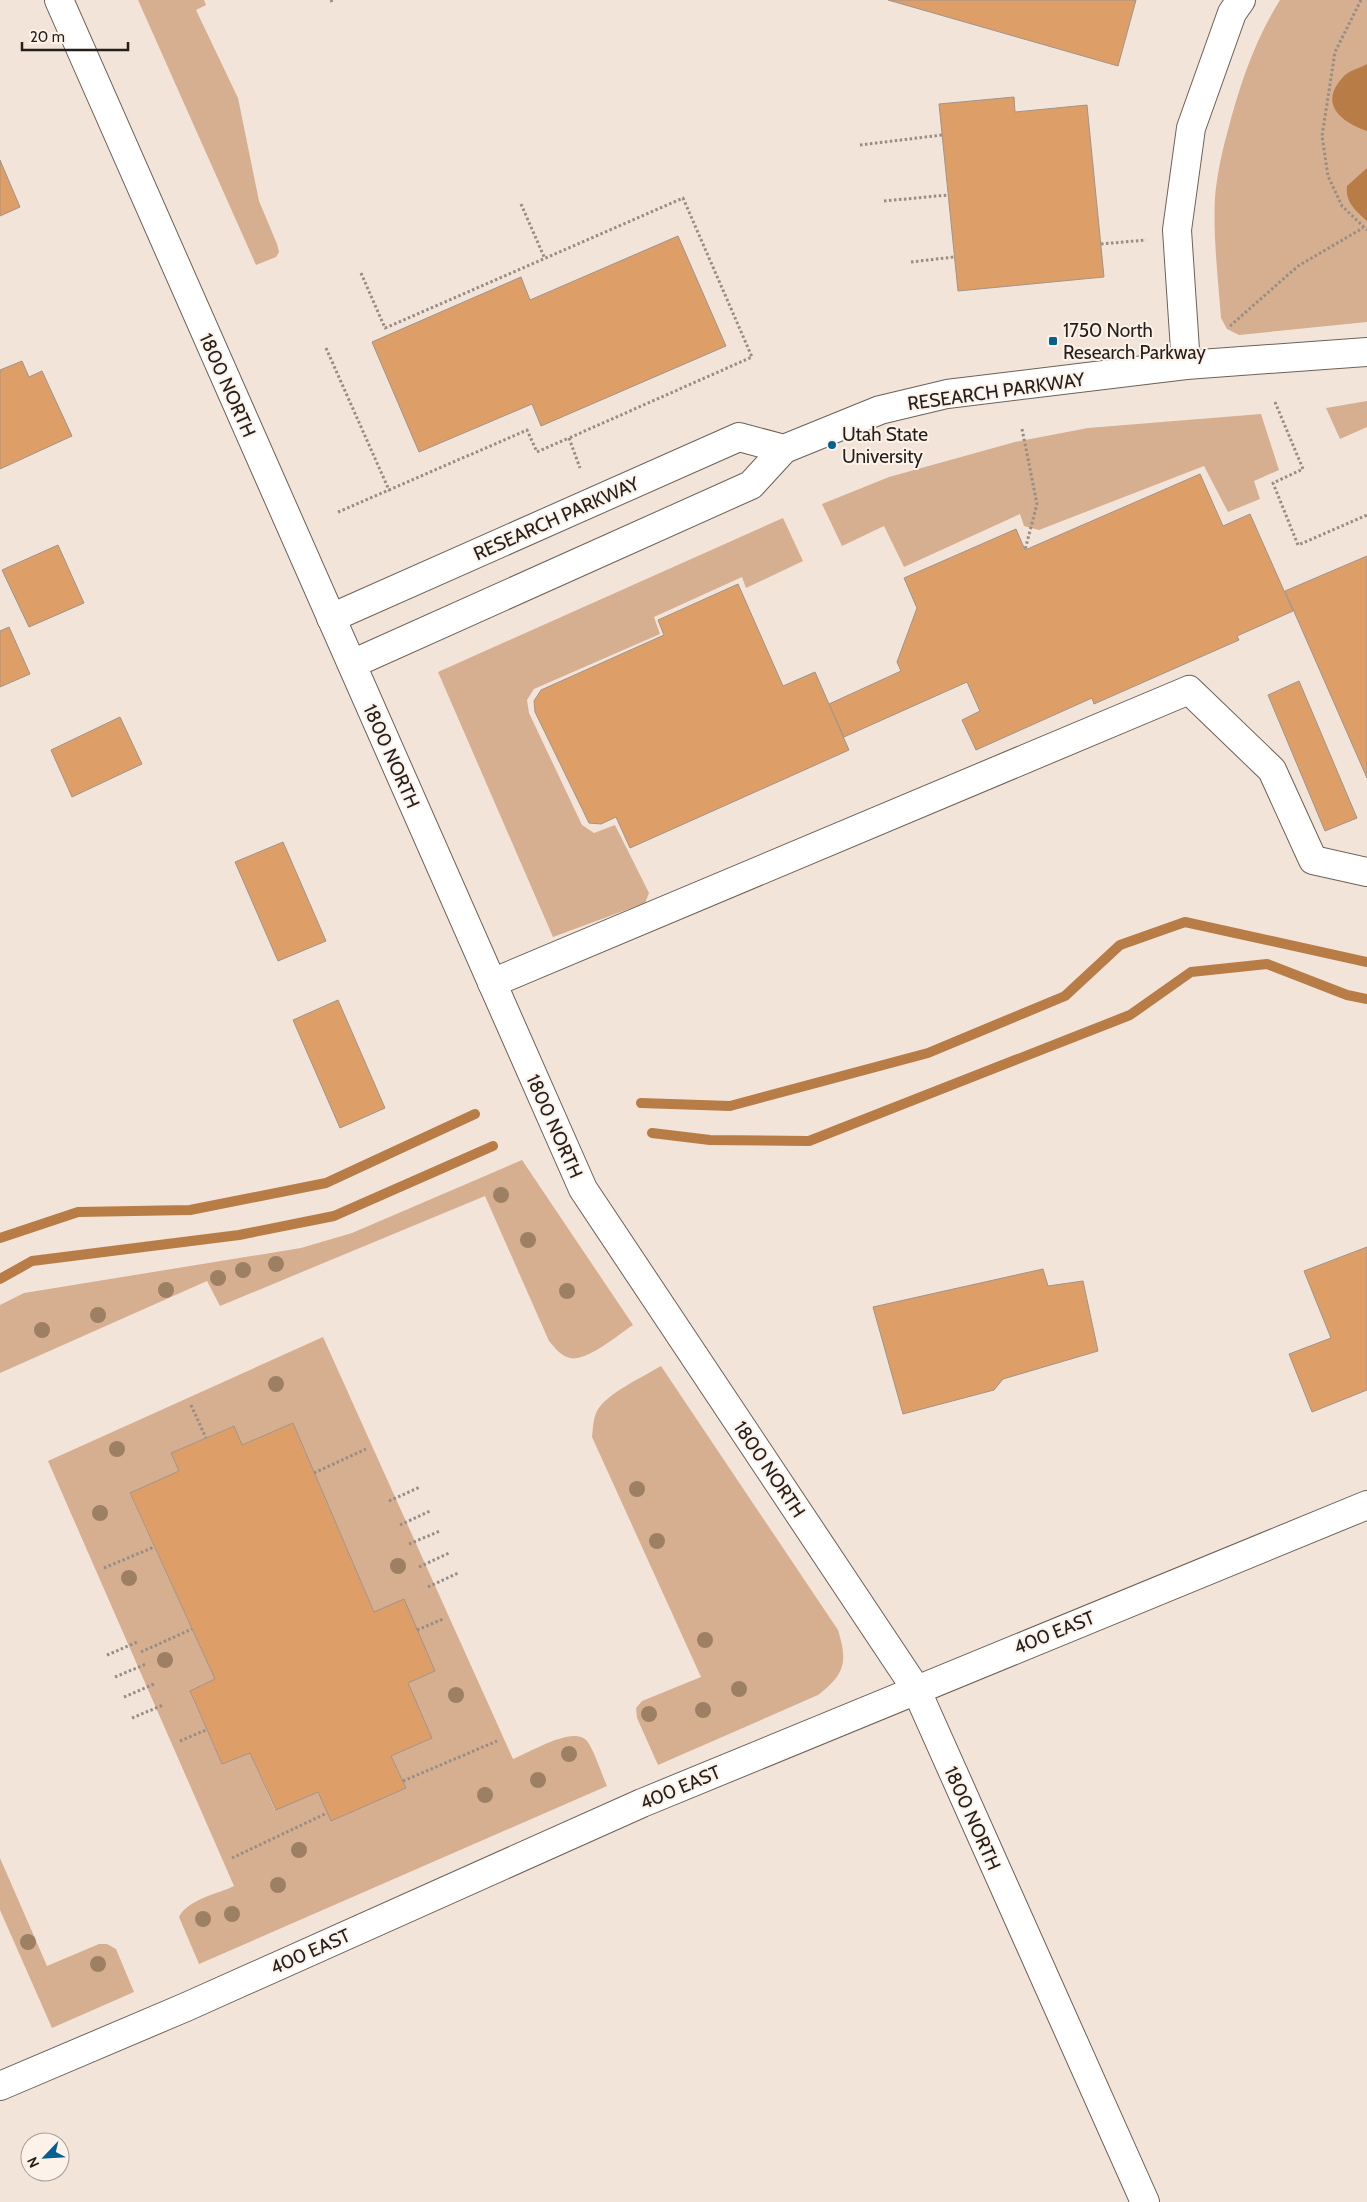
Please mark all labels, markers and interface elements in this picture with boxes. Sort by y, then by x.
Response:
scale bar [22,20,129,52]
text: 20 m [30,28,65,46]
place label: 1750 North Research Parkway [1063,319,1206,364]
street label: 1800 NORTH [194,330,261,441]
marker: 1750 North Research Parkway [1047,335,1059,347]
street label: RESEARCH PARKWAY [906,368,1086,415]
place label: Utah State University [842,423,928,468]
marker: Utah State University [826,439,838,451]
street label: RESEARCH PARKWAY [470,472,643,565]
street label: 1800 NORTH [358,701,425,812]
street label: 1800 NORTH [521,1071,588,1182]
street label: 1800 NORTH [729,1417,810,1522]
street label: 400 EAST [1010,1606,1098,1659]
street label: 400 EAST [636,1760,724,1815]
street label: 1800 NORTH [939,1763,1006,1874]
street label: 400 EAST [267,1924,354,1979]
north arrow [20,2132,70,2182]
text: N [23,2154,43,2171]

